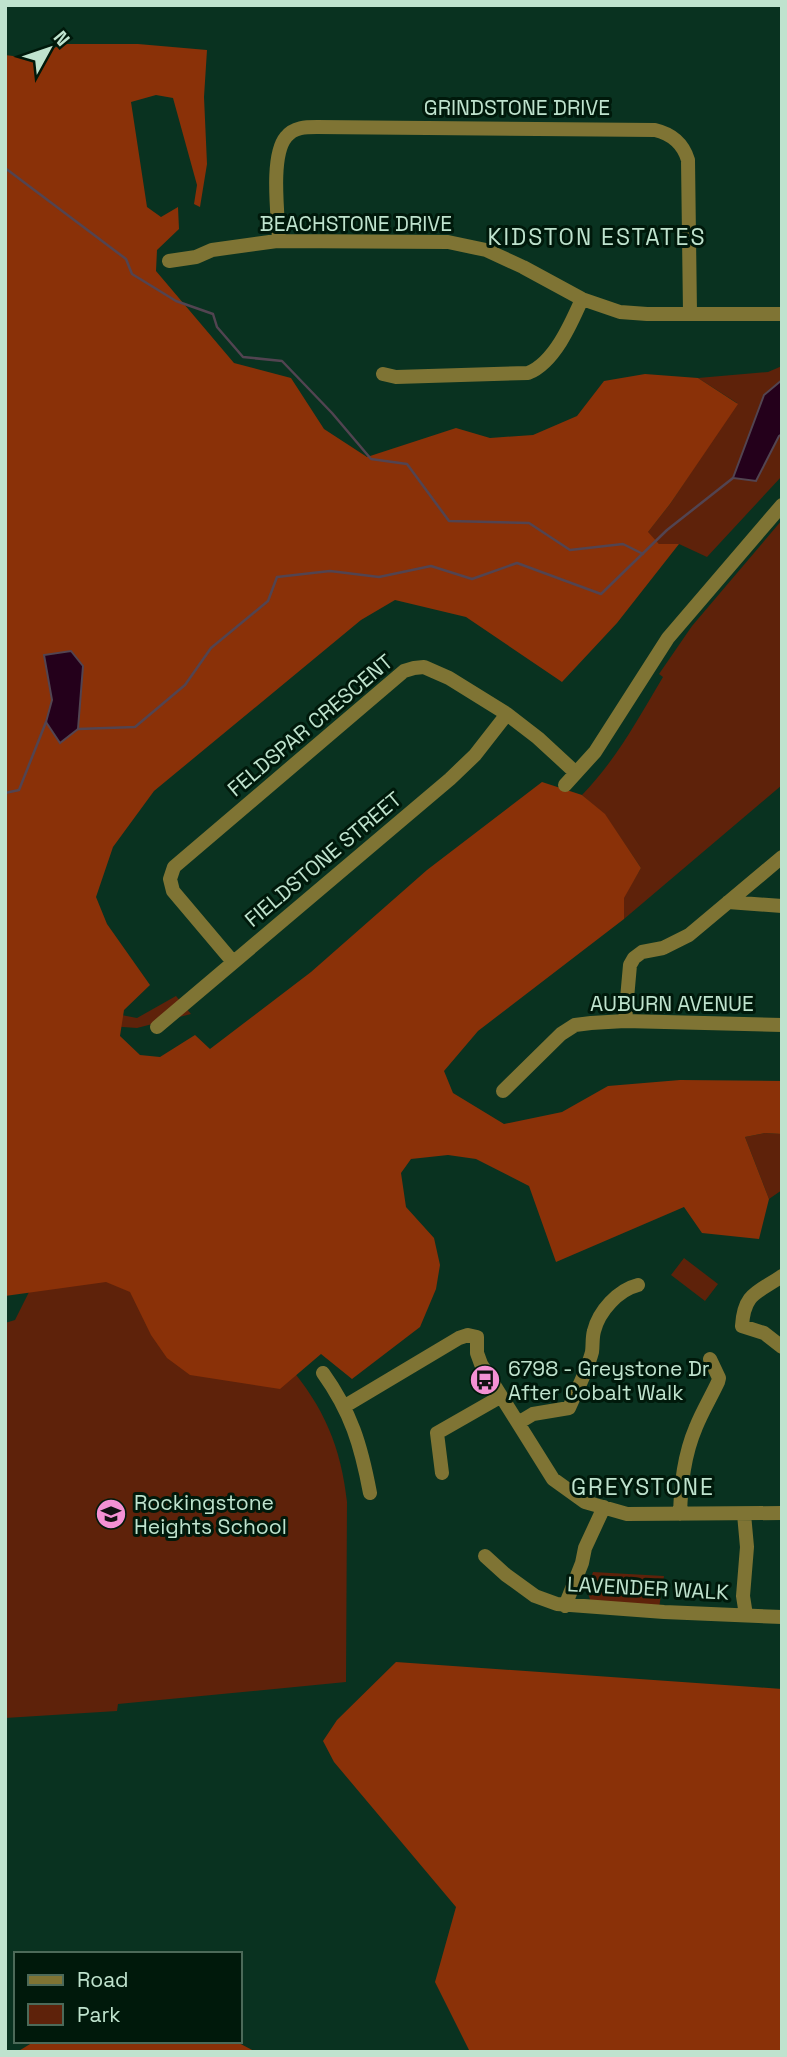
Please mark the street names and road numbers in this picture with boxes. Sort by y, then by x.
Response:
street label: GRINDSTONE DRIVE [424,94,610,121]
street label: BEACHSTONE DRIVE [260,210,452,237]
street label: FELDSPAR CRESCENT [222,648,398,802]
street label: FIELDSTONE STREET [239,785,407,933]
street label: AUBURN AVENUE [590,990,754,1017]
street label: LAVENDER WALK [566,1570,730,1606]

